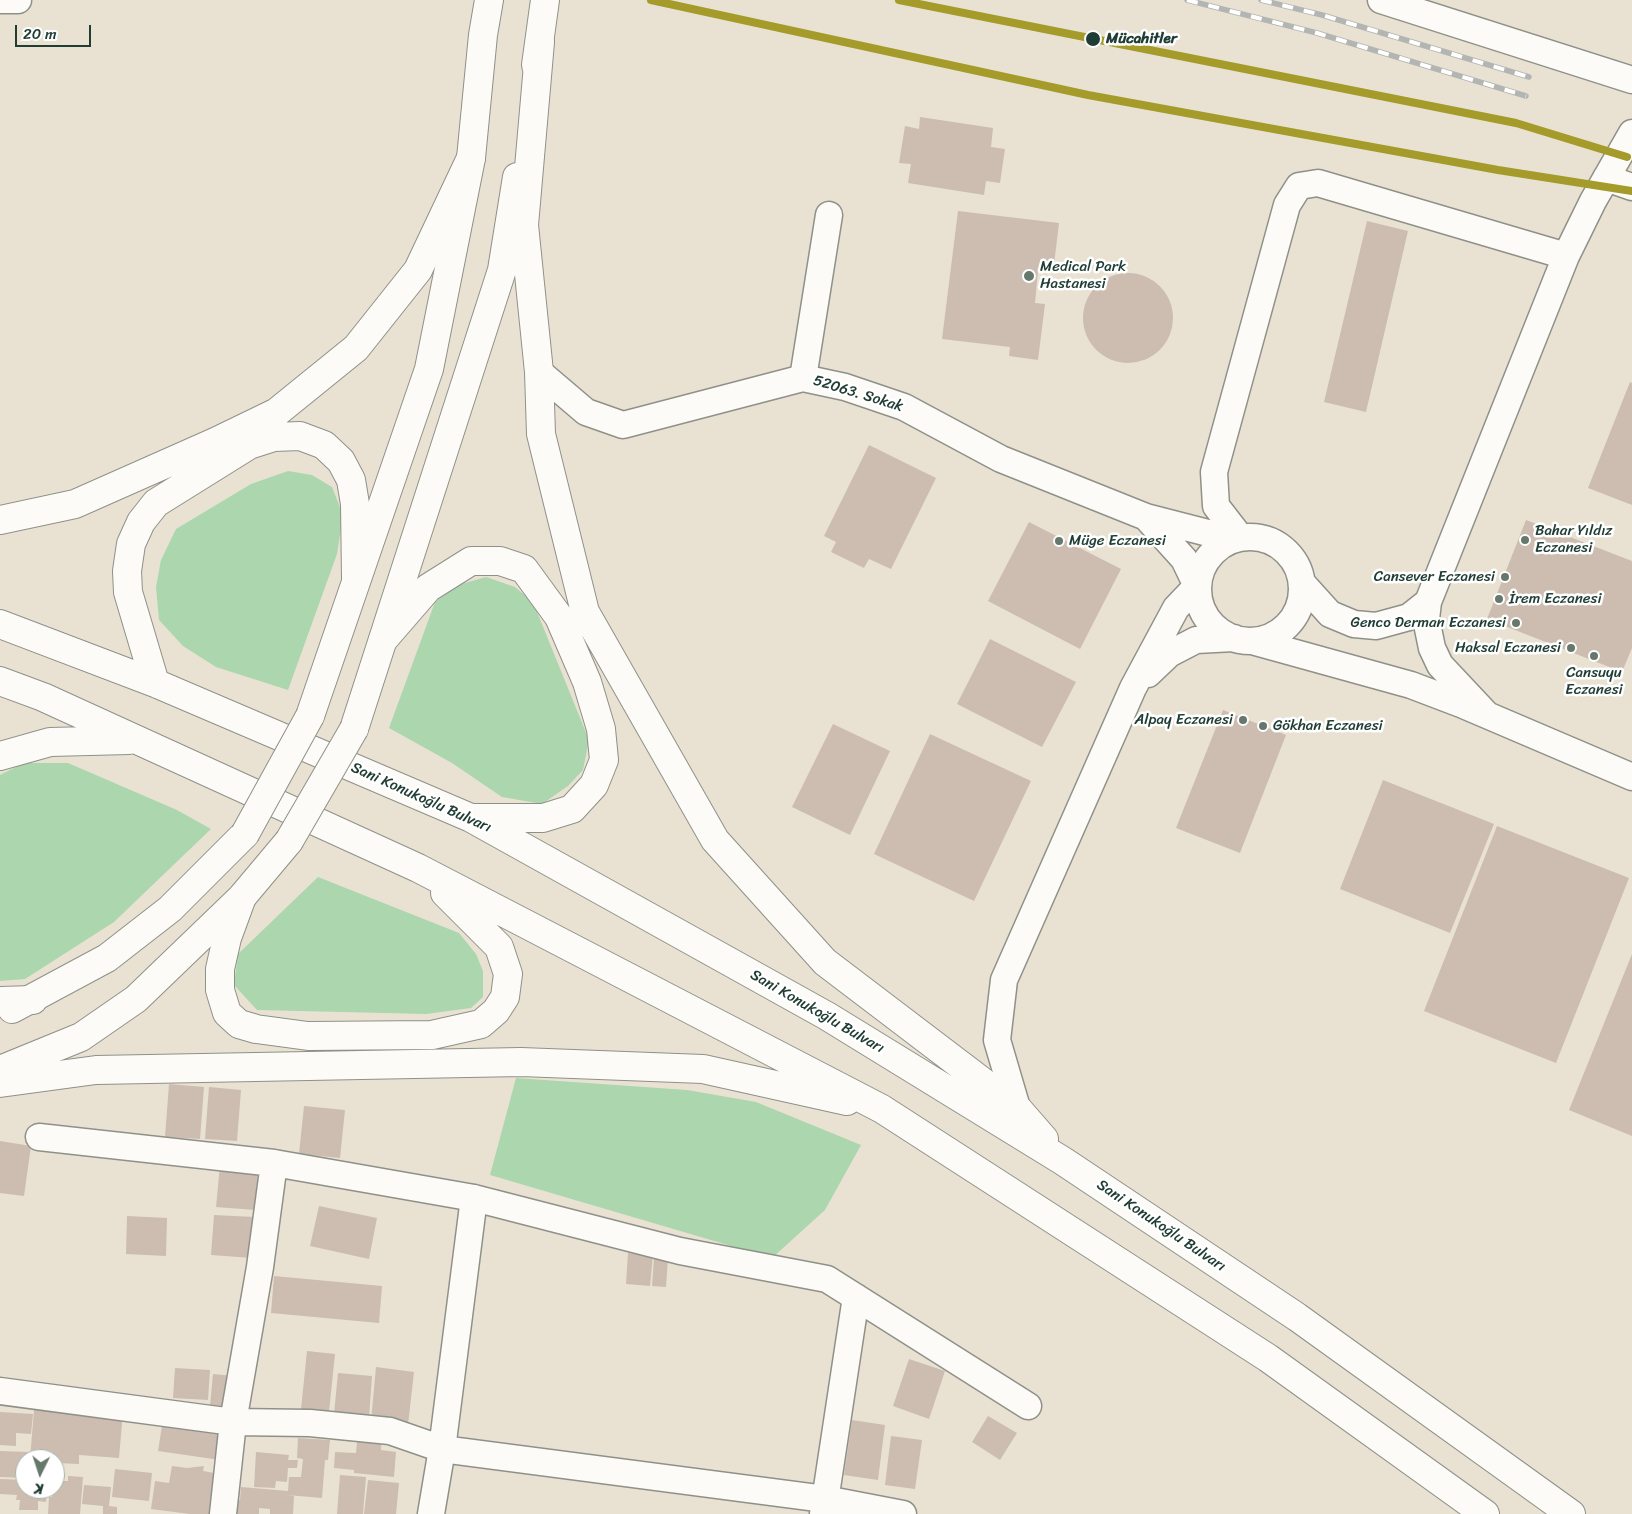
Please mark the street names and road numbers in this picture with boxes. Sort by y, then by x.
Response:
street label: 52063. Sokak [811,372,905,416]
street label: Sani Konukoğlu Bulvarı [348,759,494,837]
street label: Sani Konukoğlu Bulvarı [747,966,887,1058]
street label: Sani Konukoğlu Bulvarı [1093,1176,1229,1276]

